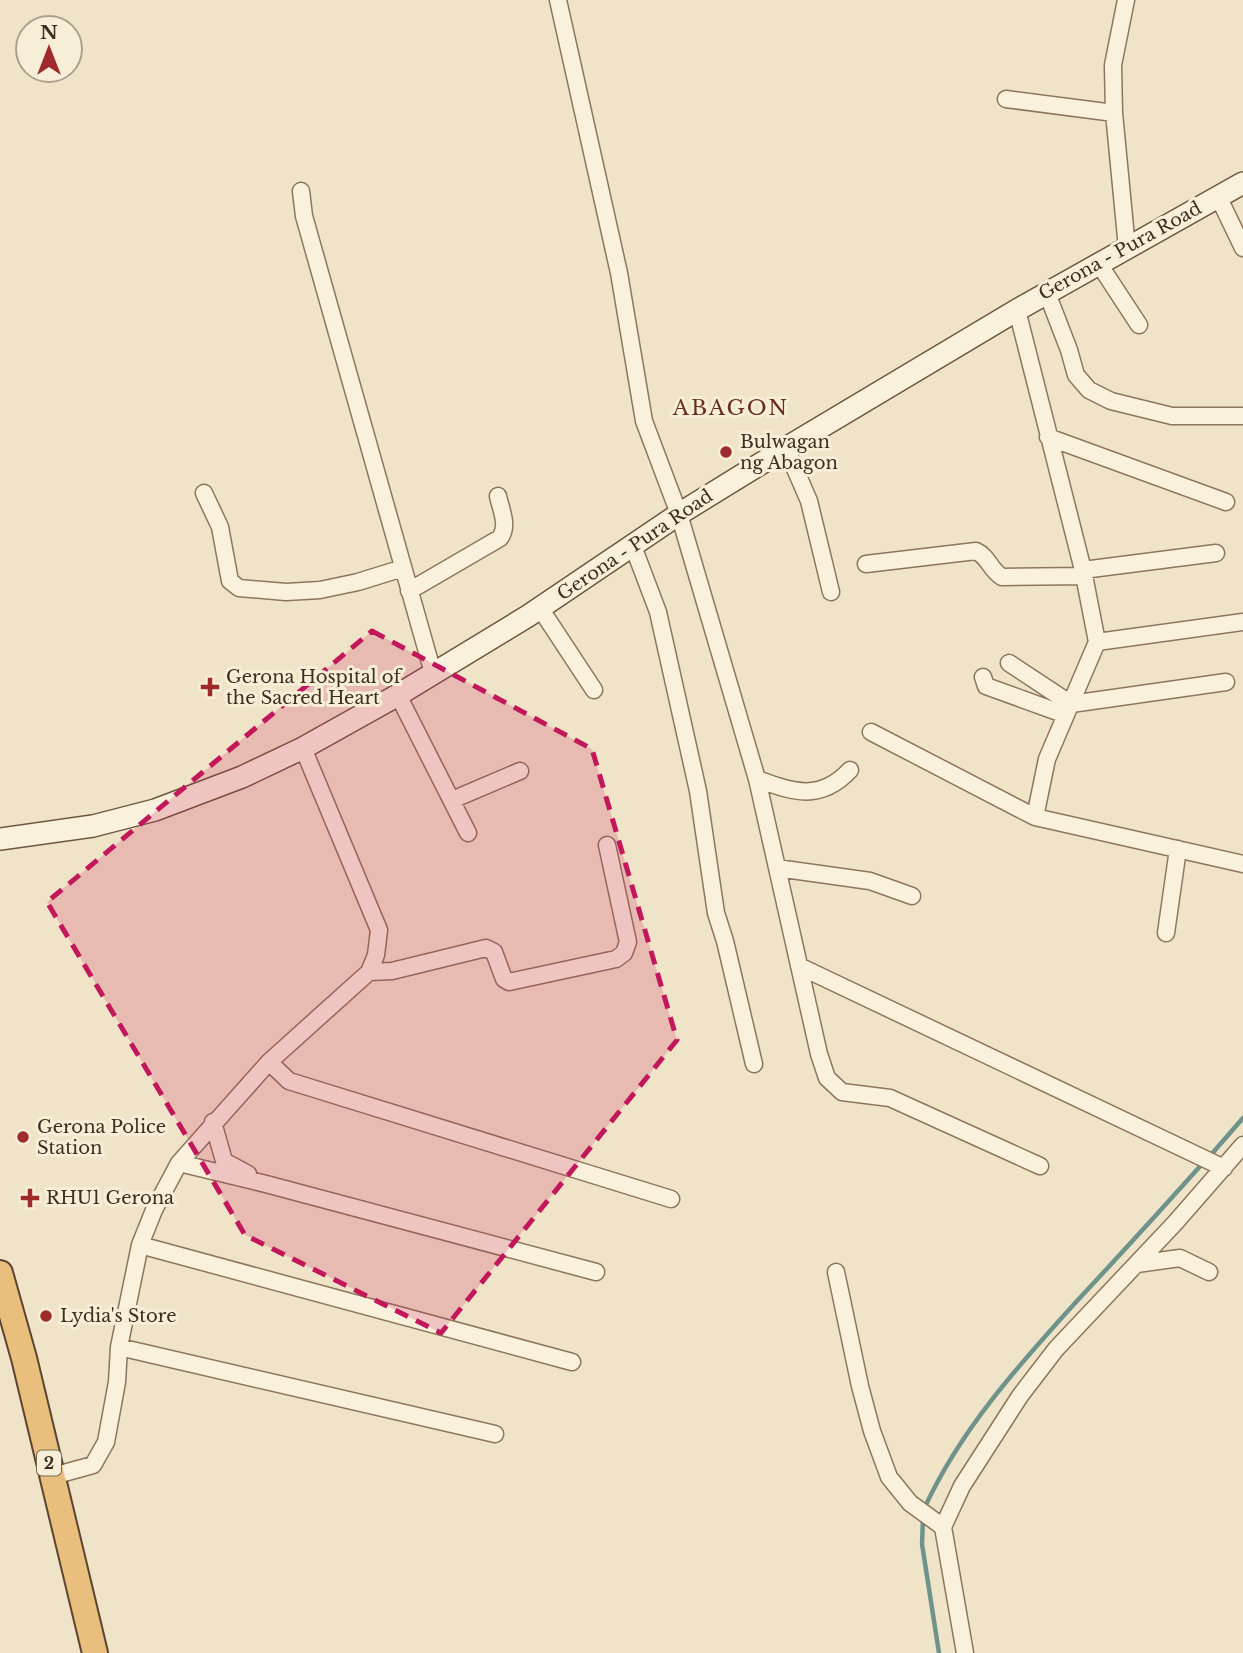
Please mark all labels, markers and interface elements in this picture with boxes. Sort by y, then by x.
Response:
north arrow [14,14,84,84]
text: N [40,21,58,44]
street label: Gerona - Pura Road [1035,197,1205,305]
district label: ABAGON [672,395,789,421]
place label: Bulwagan ng Abagon [740,431,838,474]
marker: Bulwagan ng Abagon [718,444,734,460]
street label: Gerona - Pura Road [553,485,717,605]
place label: Gerona Hospital of the Sacred Heart [226,666,404,709]
marker: Gerona Hospital of the Sacred Heart [200,677,220,697]
place label: Gerona Police Station [37,1116,166,1159]
marker: Gerona Police Station [15,1129,31,1145]
place label: RHU1 Gerona [46,1187,174,1209]
marker: RHU1 Gerona [20,1188,40,1208]
place label: Lydia's Store [60,1305,177,1327]
marker: Lydia's Store [38,1308,54,1324]
road number: 2 [37,1450,61,1476]

